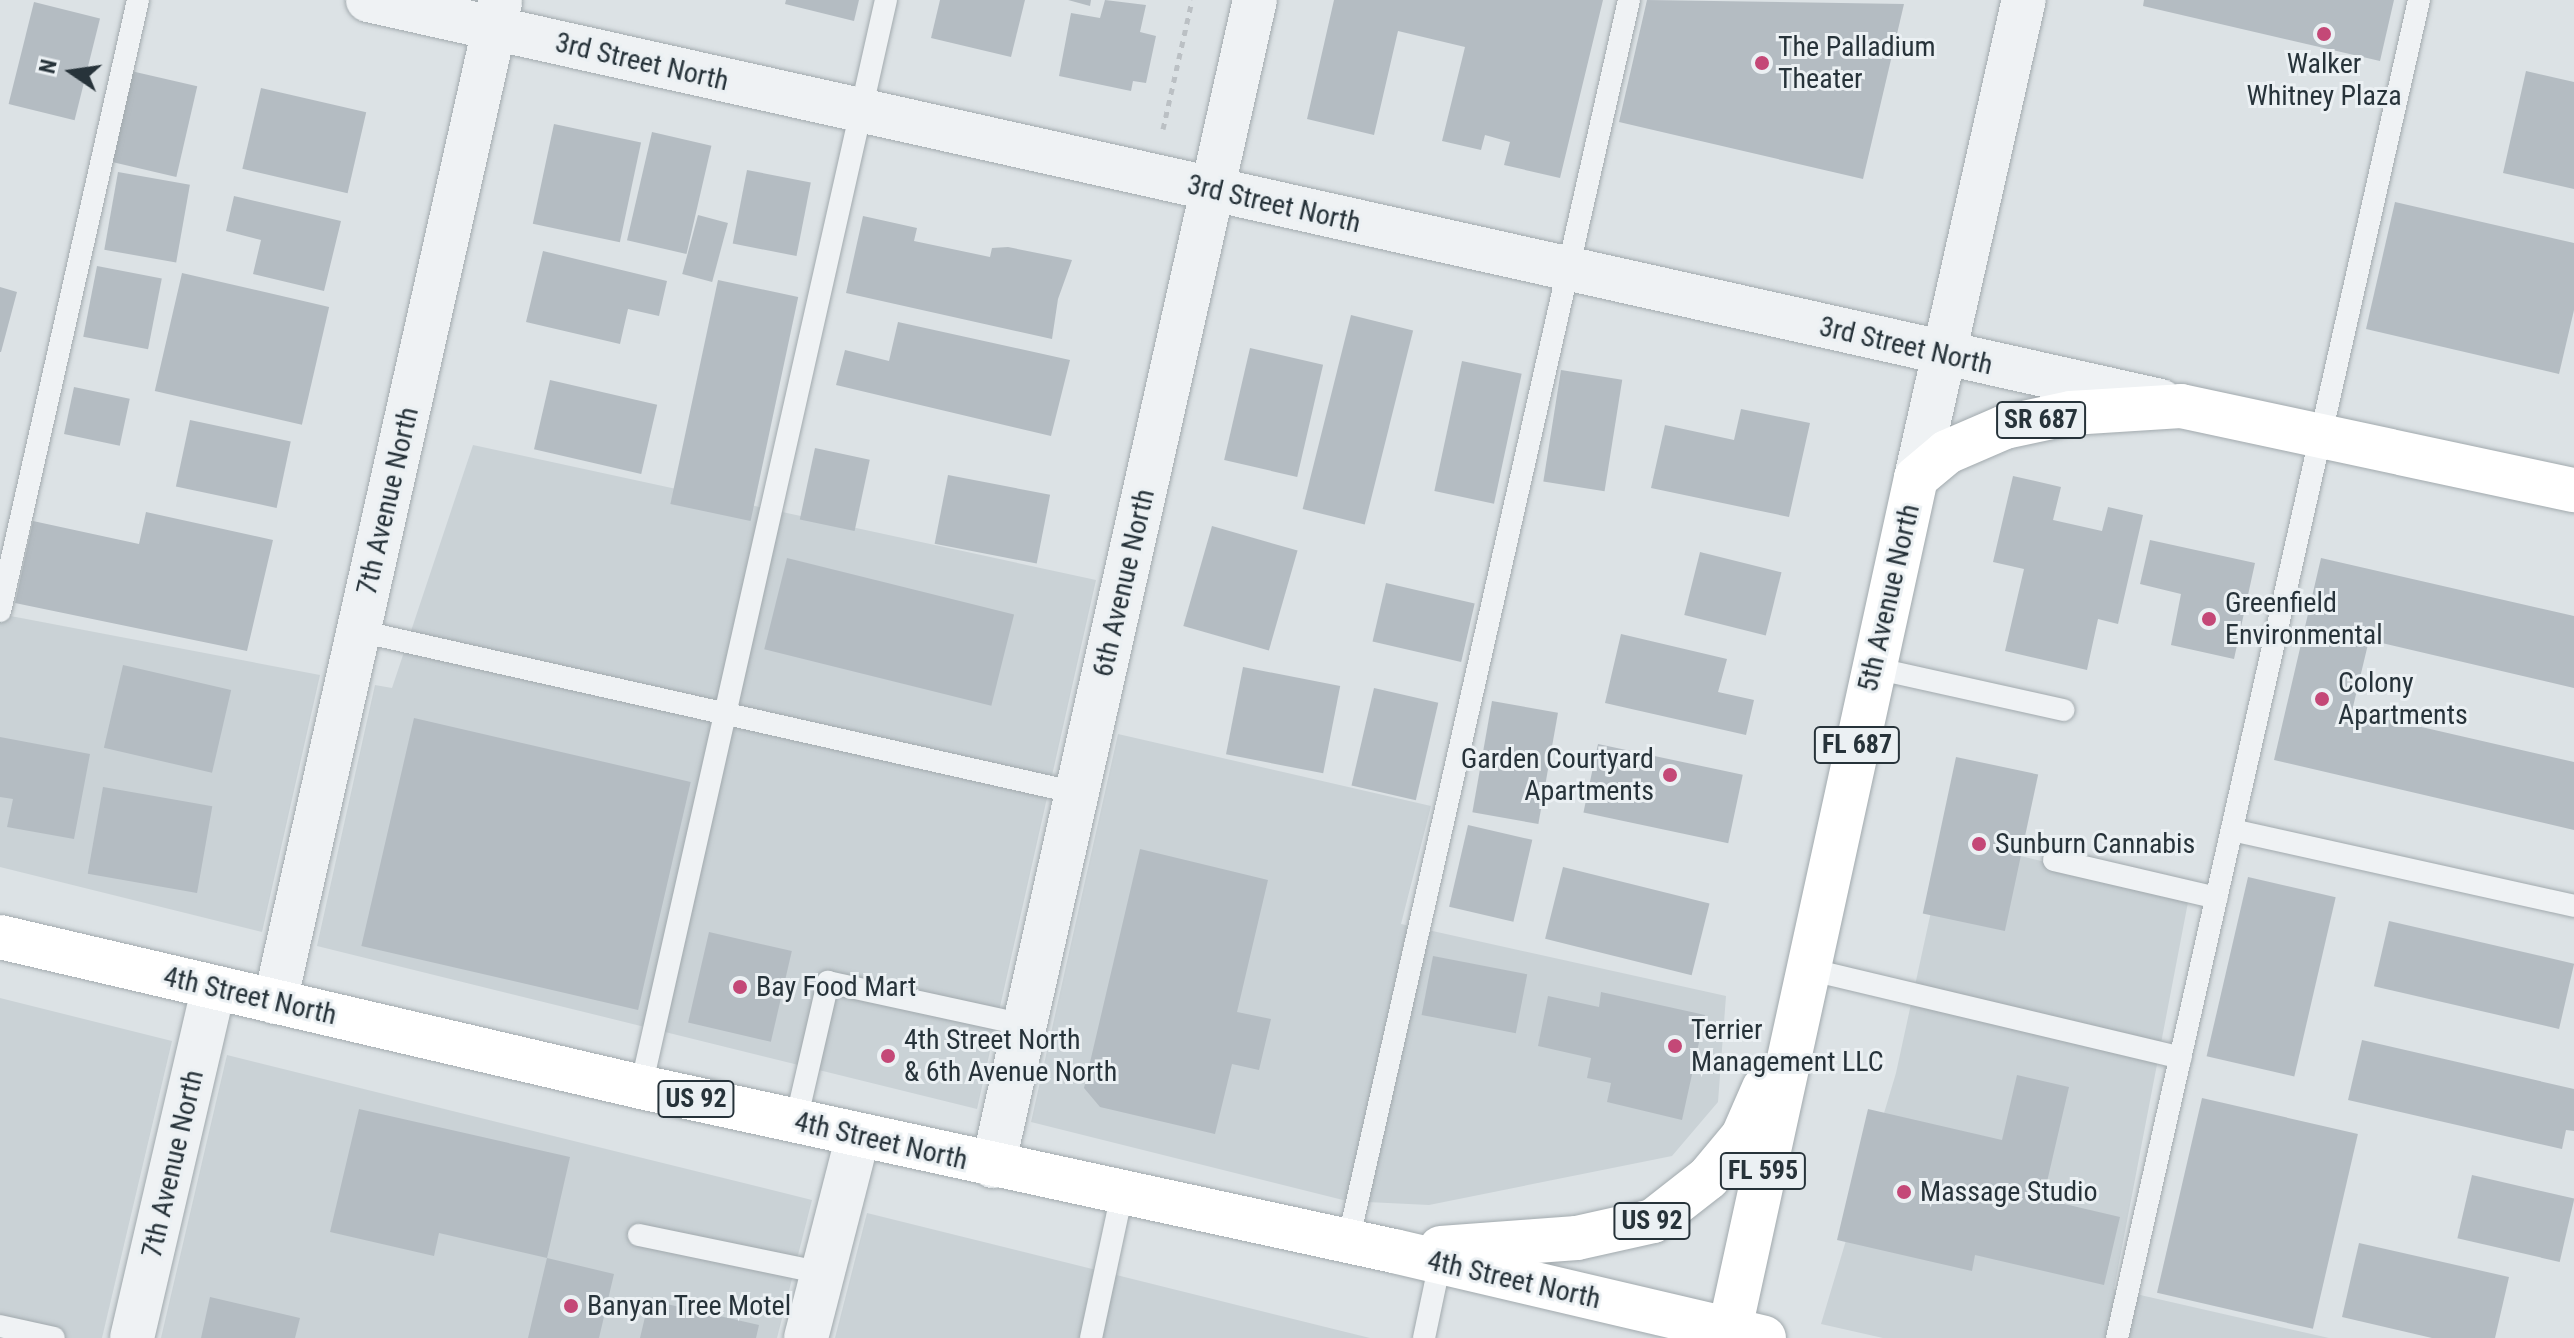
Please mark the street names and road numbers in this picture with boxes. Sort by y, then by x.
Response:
street label: 3rd Street North [552,26,732,98]
street label: 3rd Street North [1184,168,1364,240]
street label: 3rd Street North [1816,310,1996,382]
road number: SR 687 [1995,398,2087,442]
street label: 7th Avenue North [350,404,426,598]
street label: 6th Avenue North [1086,486,1162,680]
street label: 5th Avenue North [1851,501,1927,695]
road number: FL 687 [1813,723,1901,767]
street label: 4th Street North [160,960,340,1032]
street label: 7th Avenue North [135,1067,211,1261]
road number: US 92 [656,1077,736,1121]
street label: 4th Street North [791,1105,971,1177]
road number: FL 595 [1719,1149,1807,1193]
road number: US 92 [1612,1199,1692,1243]
street label: 4th Street North [1424,1244,1604,1316]

